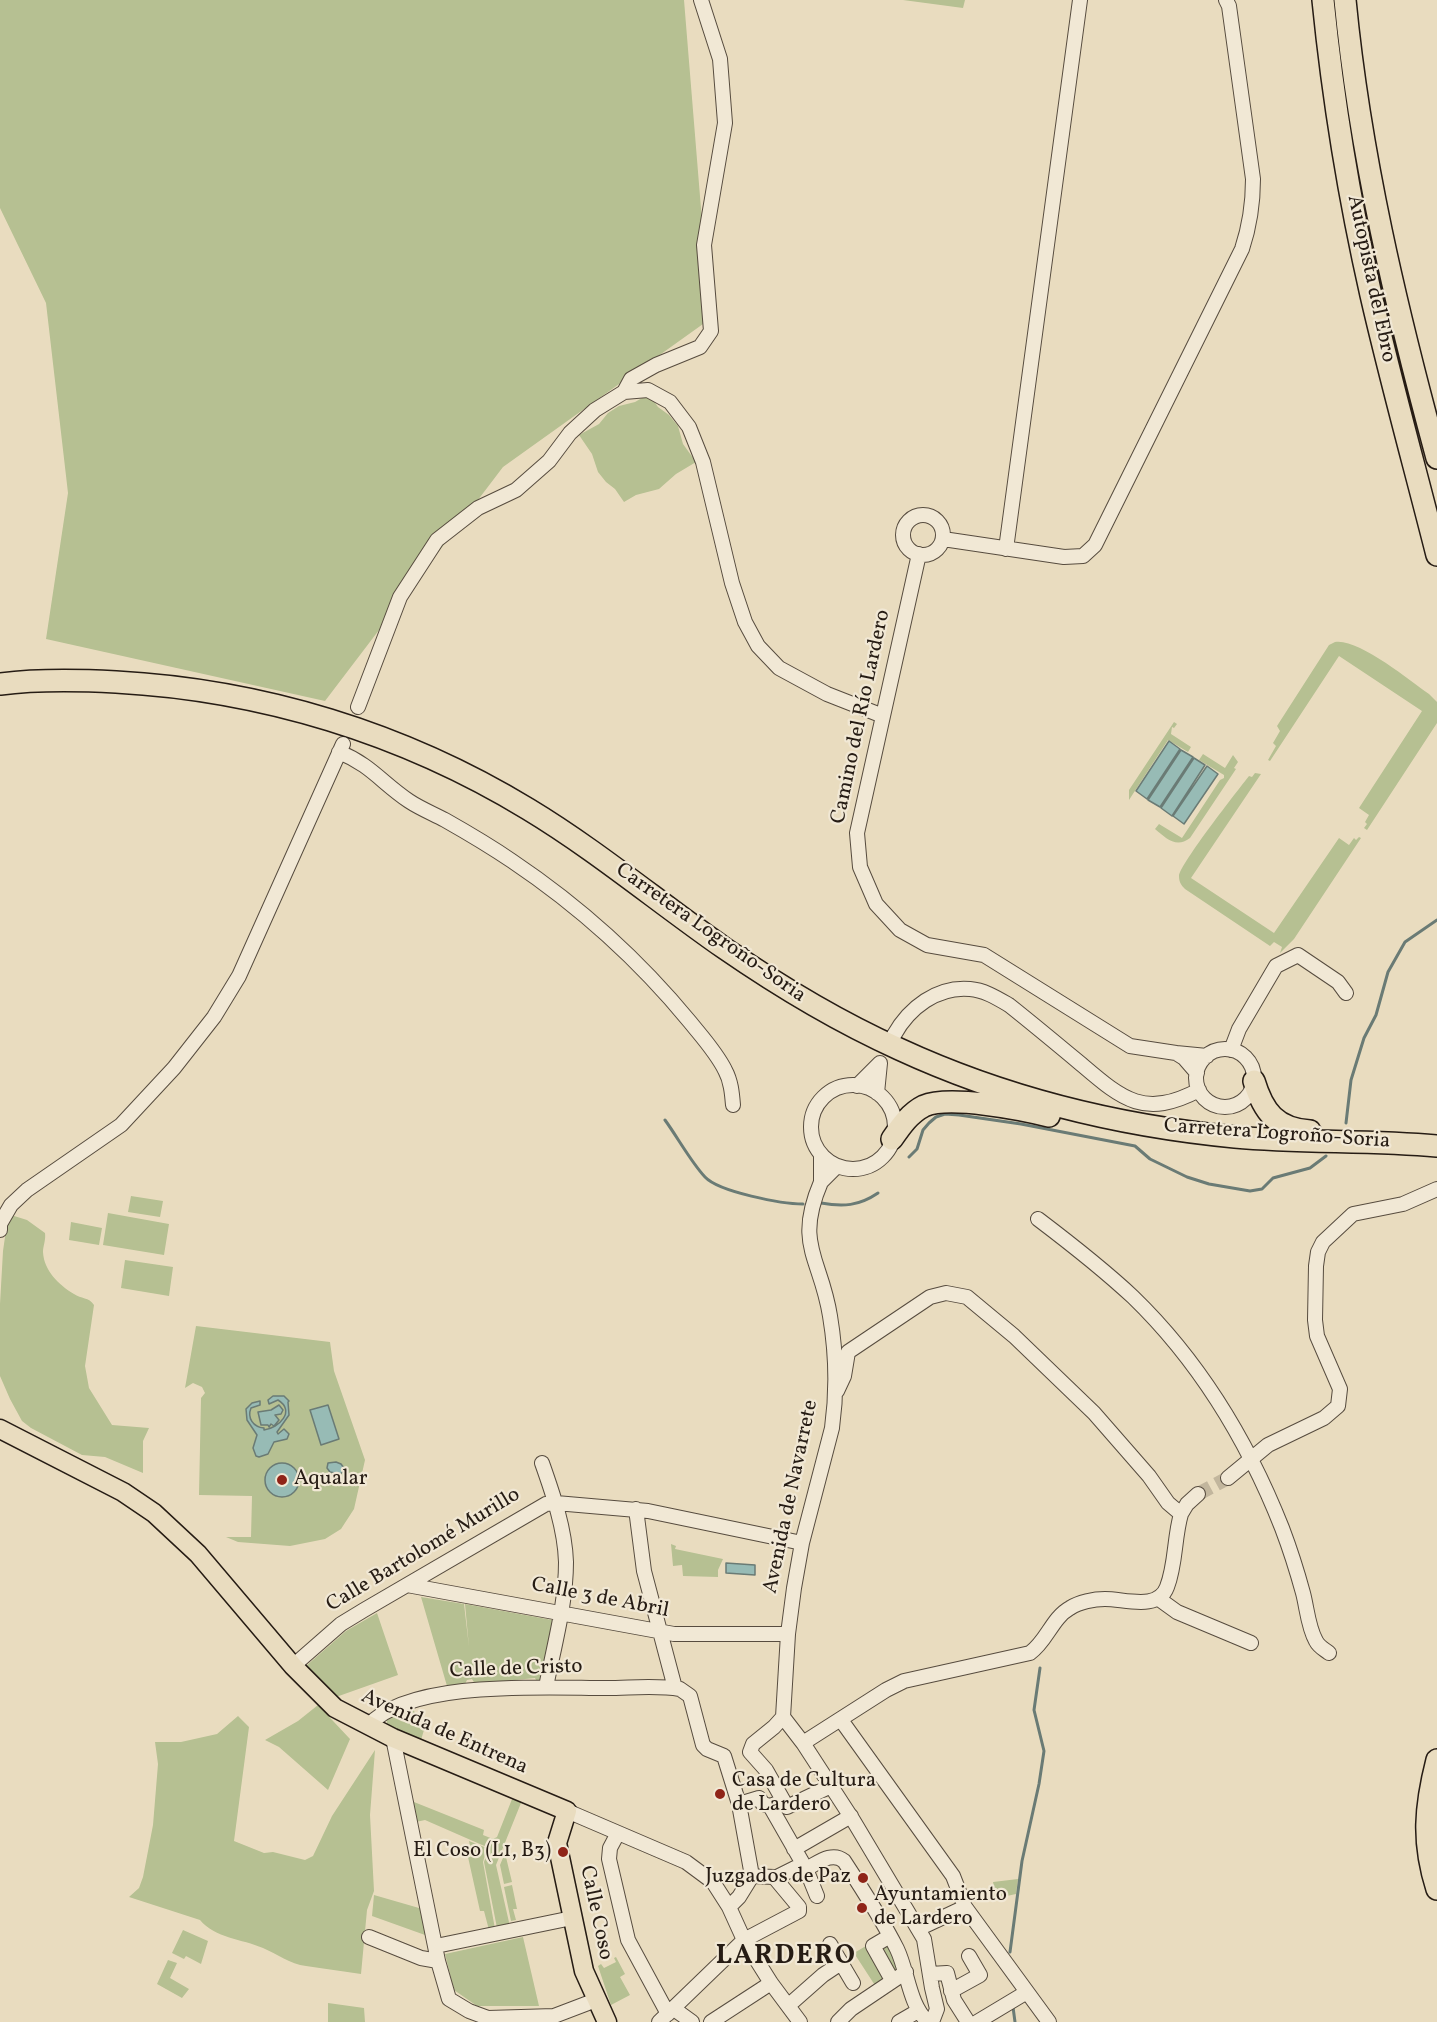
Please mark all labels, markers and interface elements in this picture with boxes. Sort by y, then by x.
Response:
street label: Autopista del Ebro [1340,193,1400,365]
street label: Camino del Río Lardero [827,608,897,826]
street label: Carretera Logroño-Soria [610,859,810,1009]
street label: Carretera Logroño-Soria [1163,1115,1391,1155]
street label: Avenida de Navarrete [759,1398,825,1596]
place label: Aqualar [294,1467,368,1493]
marker: Aqualar [275,1473,289,1487]
street label: Calle Bartolomé Murillo [323,1483,525,1619]
street label: Calle 3 de Abril [529,1573,671,1625]
street label: Calle de Cristo [449,1655,583,1685]
street label: Avenida de Entrena [357,1685,531,1781]
place label: Casa de Cultura de Lardero [732,1769,876,1819]
marker: Casa de Cultura de Lardero [713,1787,727,1801]
place label: El Coso (L1, B3) [413,1839,551,1865]
marker: El Coso (L1, B3) [556,1845,570,1859]
street label: Calle Coso [573,1863,617,1963]
place label: Juzgados de Paz [705,1865,851,1891]
marker: Juzgados de Paz [856,1871,870,1885]
place label: Ayuntamiento de Lardero [874,1883,1007,1933]
marker: Ayuntamiento de Lardero [855,1901,869,1915]
district label: LARDERO [716,1942,856,1974]

